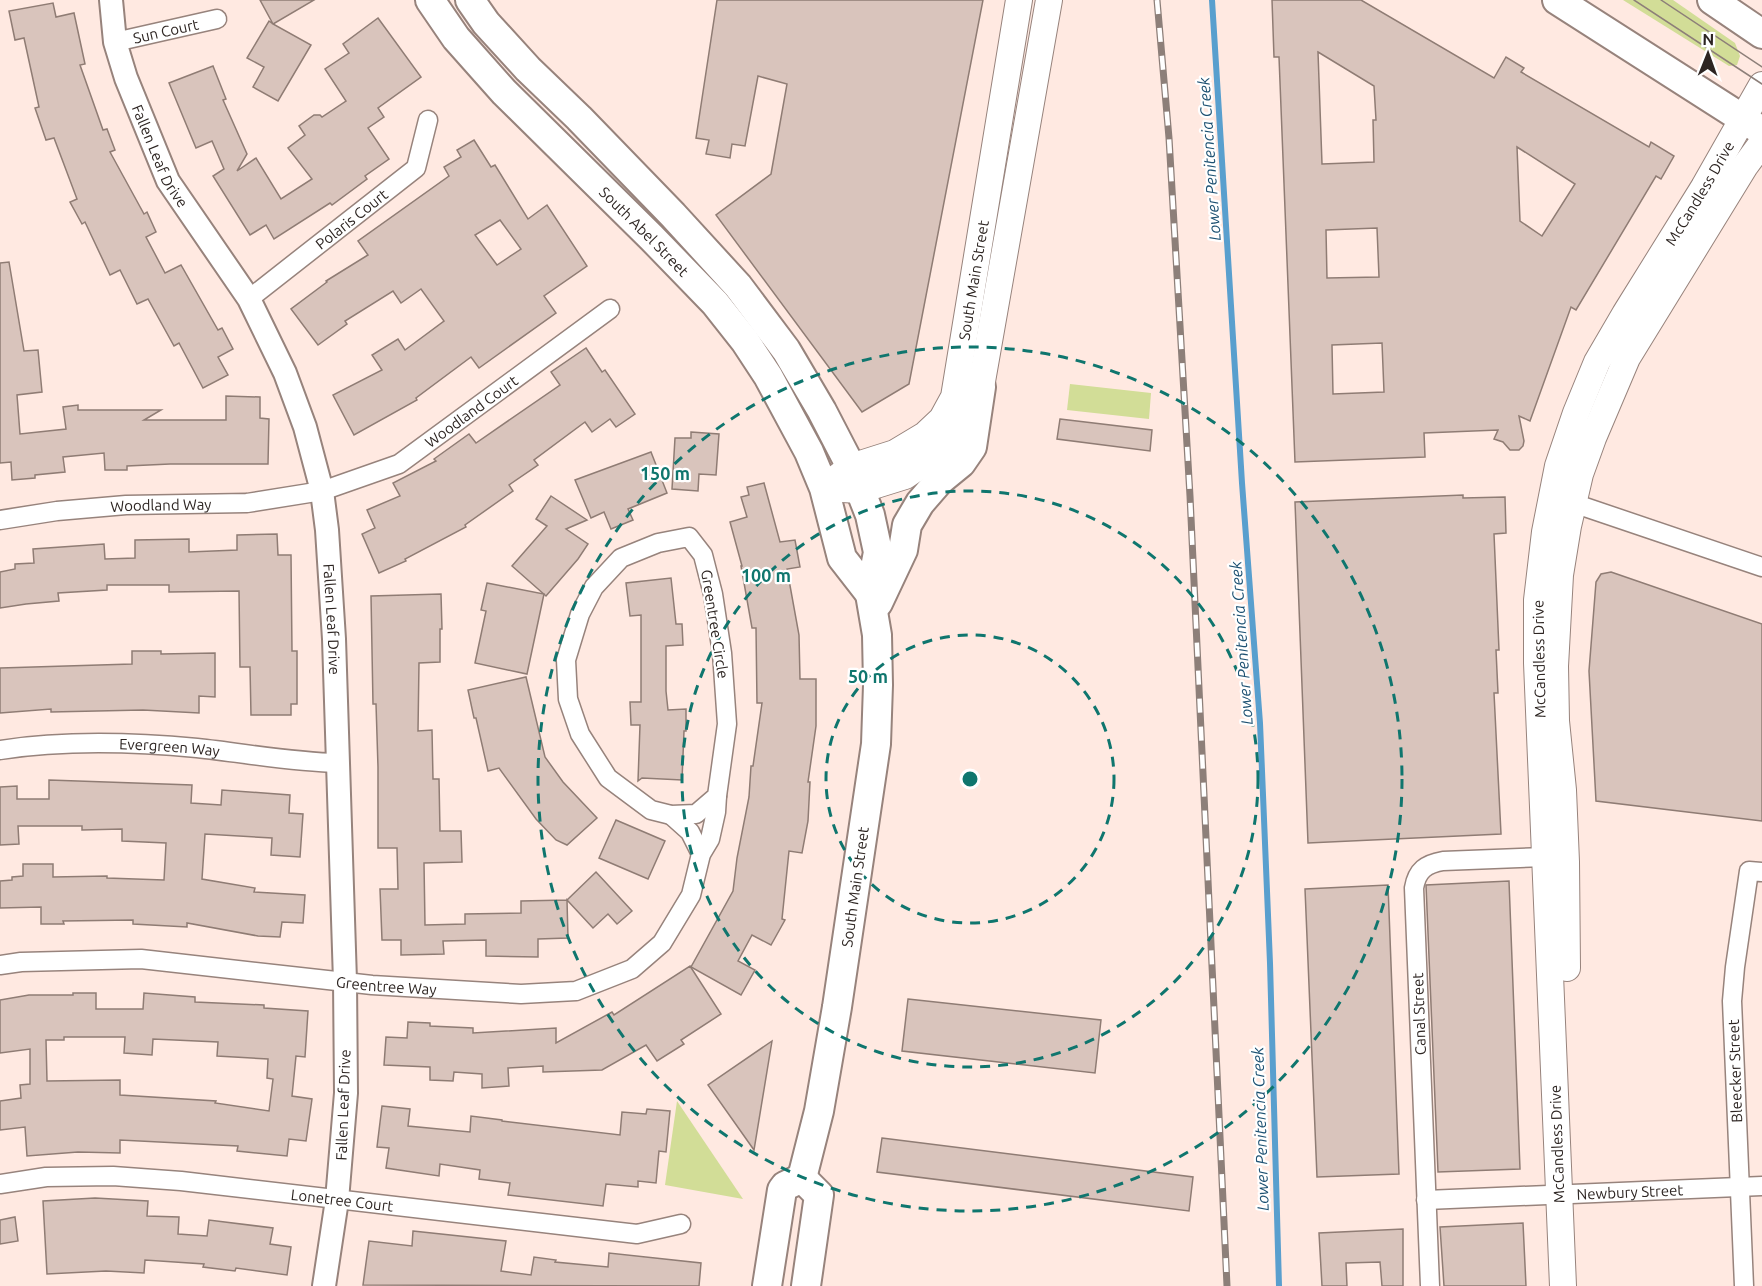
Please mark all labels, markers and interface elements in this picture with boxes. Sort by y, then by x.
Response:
street label: Sun Court [131,15,200,46]
north arrow [1678,24,1738,84]
text: N [1702,30,1714,48]
water label: Lower Penitencia Creek [1194,76,1224,241]
street label: Fallen Leaf Drive [129,102,192,210]
street label: McCandless Drive [1662,138,1737,248]
street label: South Abel Street [596,183,693,280]
street label: Polaris Court [312,185,391,252]
street label: South Main Street [955,219,991,341]
street label: Woodland Court [421,371,521,451]
text: 150 m [640,463,690,483]
street label: Woodland Way [110,495,212,515]
water label: Lower Penitencia Creek [1226,560,1256,725]
street label: Fallen Leaf Drive [321,563,344,675]
text: 100 m [741,565,791,585]
street label: Greentree Circle [698,568,732,680]
street label: McCandless Drive [1529,600,1549,718]
text: 50 m [848,666,888,686]
street label: Evergreen Way [119,735,221,759]
centre of rings [960,769,980,789]
street label: South Main Street [838,826,872,948]
street label: Canal Street [1409,972,1429,1055]
street label: Greentree Way [335,973,437,997]
street label: Bleecker Street [1725,1019,1745,1123]
water label: Lower Penitencia Creek [1248,1046,1272,1211]
street label: Fallen Leaf Drive [333,1049,353,1161]
street label: McCandless Drive [1546,1085,1568,1203]
street label: Newbury Street [1576,1181,1684,1202]
street label: Lonetree Court [290,1185,394,1214]

